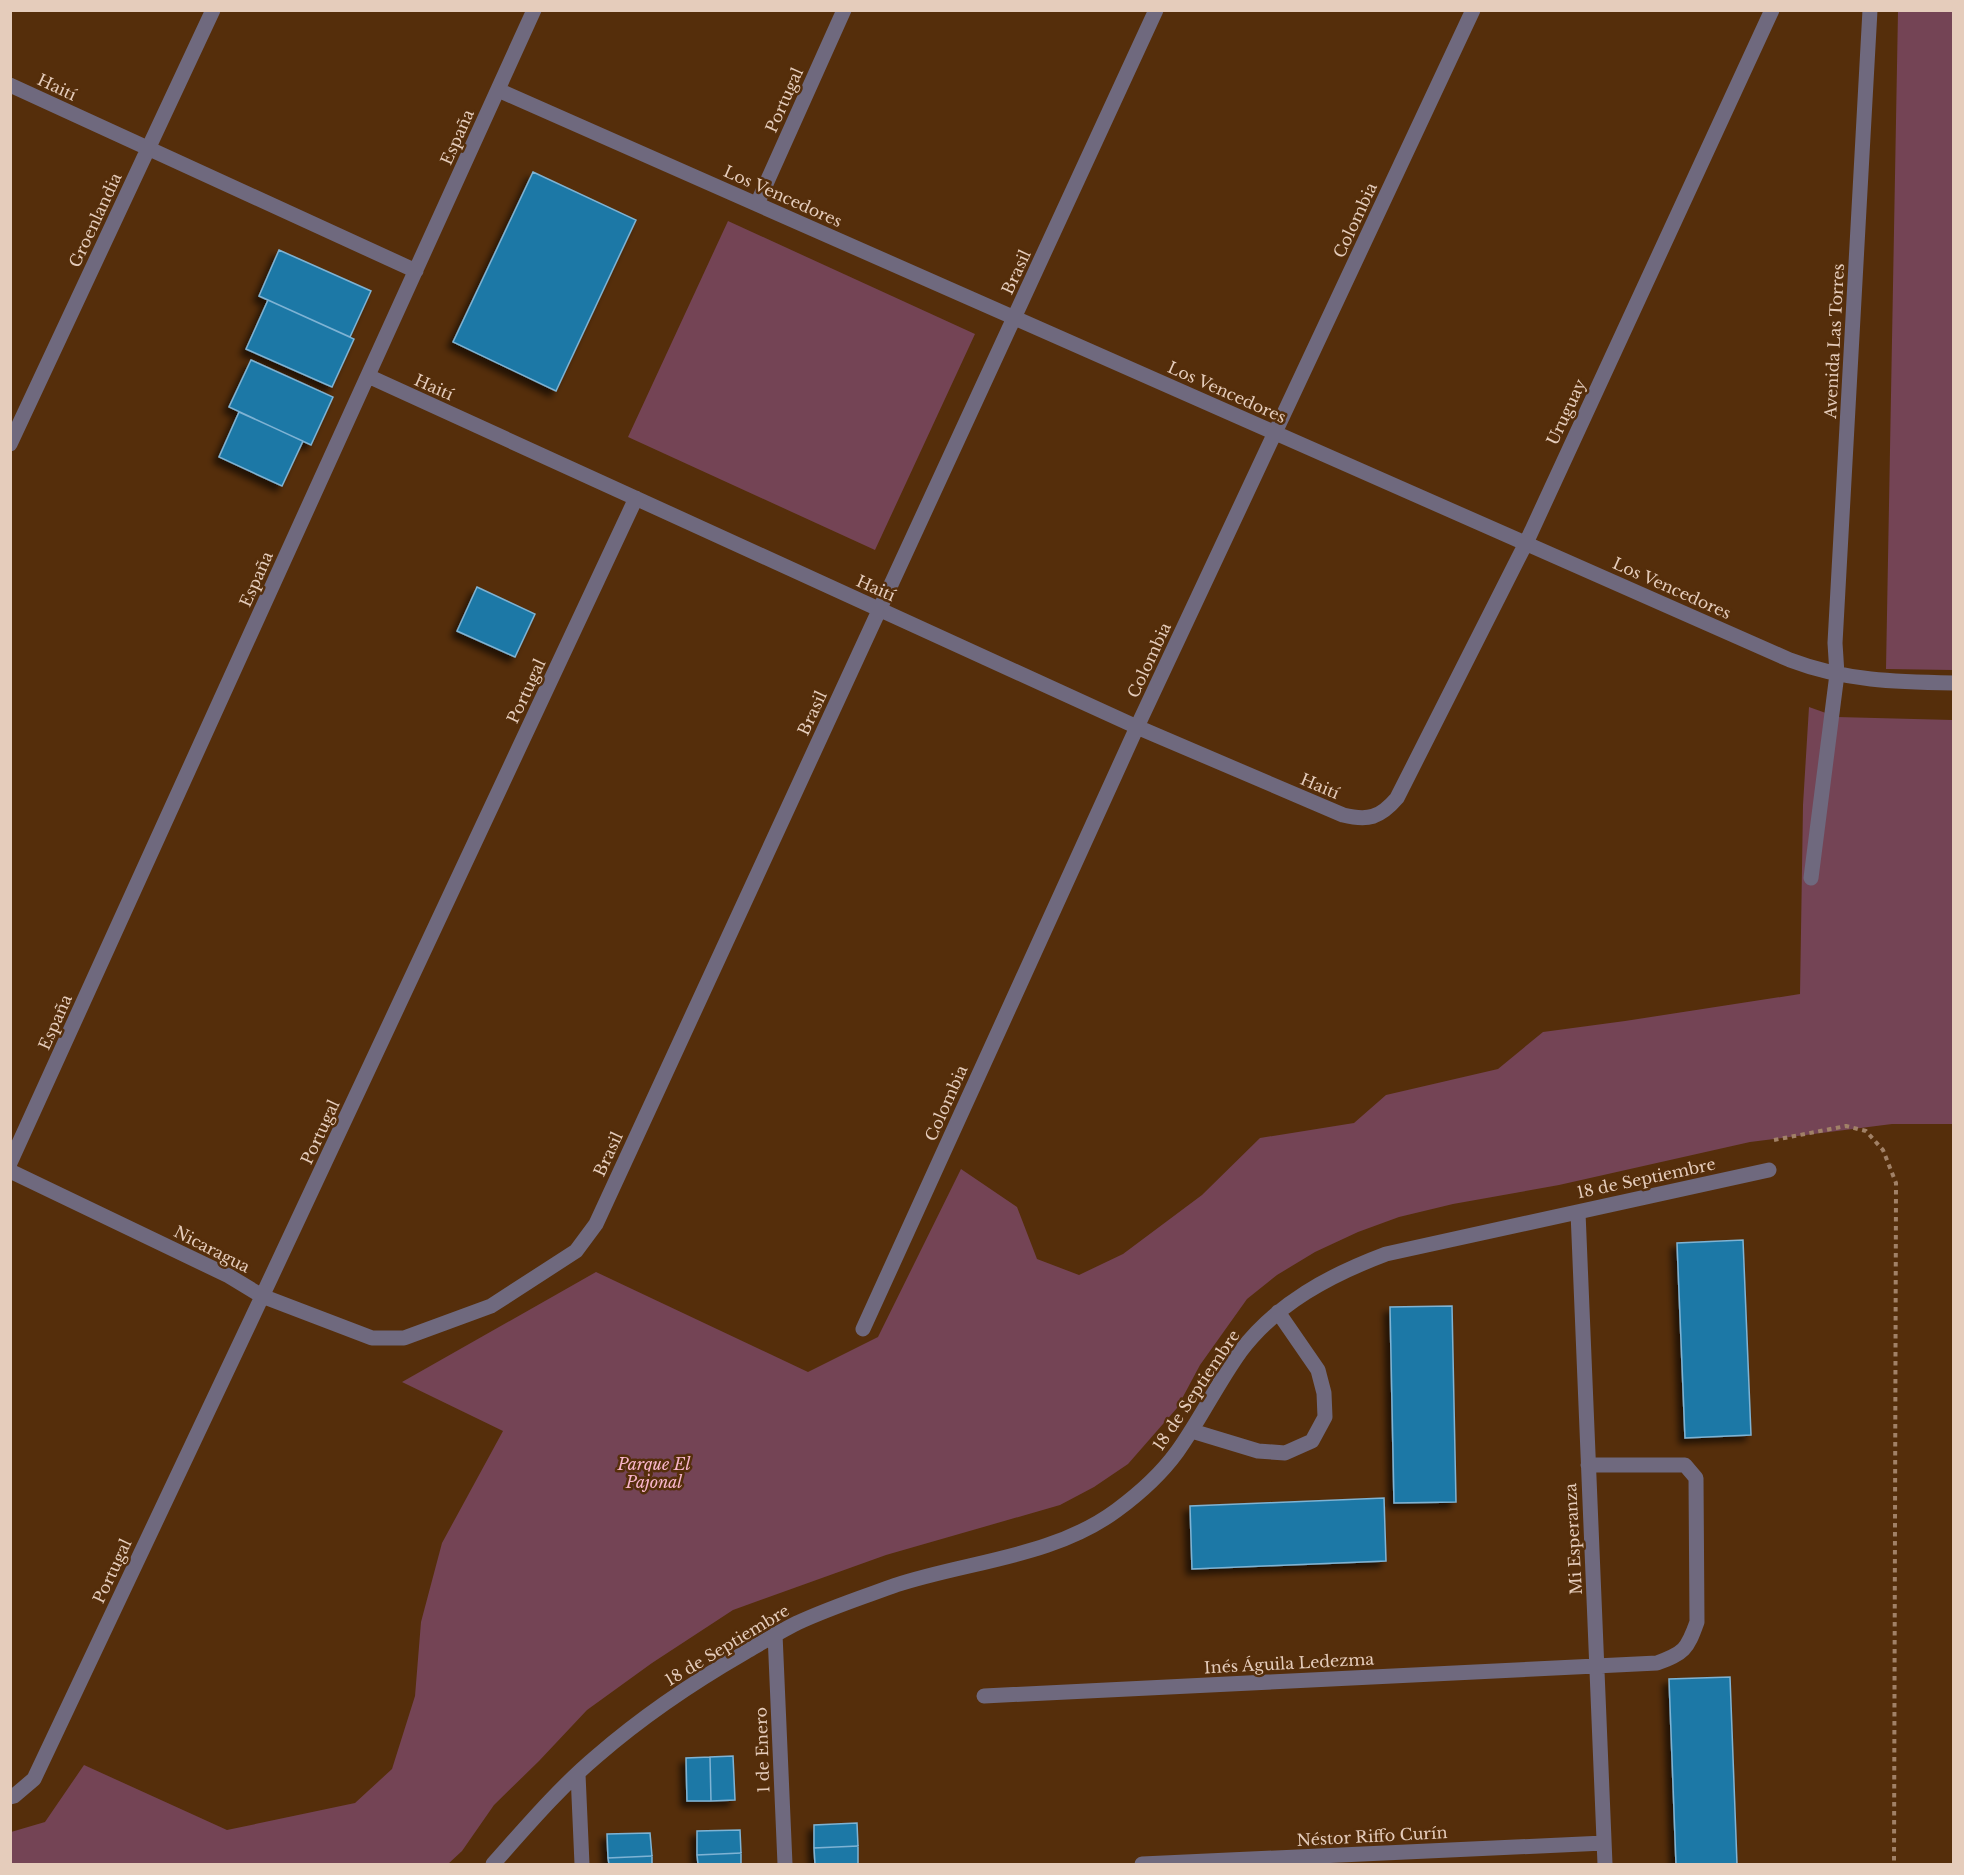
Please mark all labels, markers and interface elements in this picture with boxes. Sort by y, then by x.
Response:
street label: Portugal [761,64,807,136]
street label: Haití [34,69,80,105]
street label: España [436,106,478,168]
street label: Los Vencedores [721,161,845,231]
street label: Groenlandia [64,169,126,271]
street label: Colombia [1329,179,1381,261]
street label: Brasil [997,247,1035,297]
street label: Avenida Las Torres [1820,263,1848,420]
street label: Los Vencedores [1165,357,1289,427]
street label: Haití [411,370,457,405]
street label: Uruguay [1542,375,1590,448]
street label: España [235,548,277,610]
street label: Los Vencedores [1610,553,1734,623]
street label: Haití [853,571,899,606]
street label: Colombia [1123,619,1175,701]
street label: Portugal [502,655,550,727]
street label: Brasil [793,688,831,738]
street label: Haití [1297,769,1343,803]
street label: España [34,991,76,1053]
street label: Colombia [920,1062,972,1144]
street label: Portugal [296,1096,344,1168]
street label: Brasil [589,1129,627,1179]
street label: 18 de Septiembre [1575,1154,1717,1202]
street label: Nicaragua [171,1221,254,1277]
street label: 18 de Septiembre [1148,1326,1244,1454]
park label: Parque El Pajonal [616,1454,692,1492]
street label: Mi Esperanza [1560,1483,1586,1595]
street label: Portugal [88,1535,136,1607]
street label: 18 de Septiembre [661,1600,793,1690]
street label: Inés Águila Ledezma [1203,1649,1375,1677]
street label: 1 de Enero [751,1707,773,1793]
street label: Néstor Riffo Curín [1296,1822,1448,1850]

